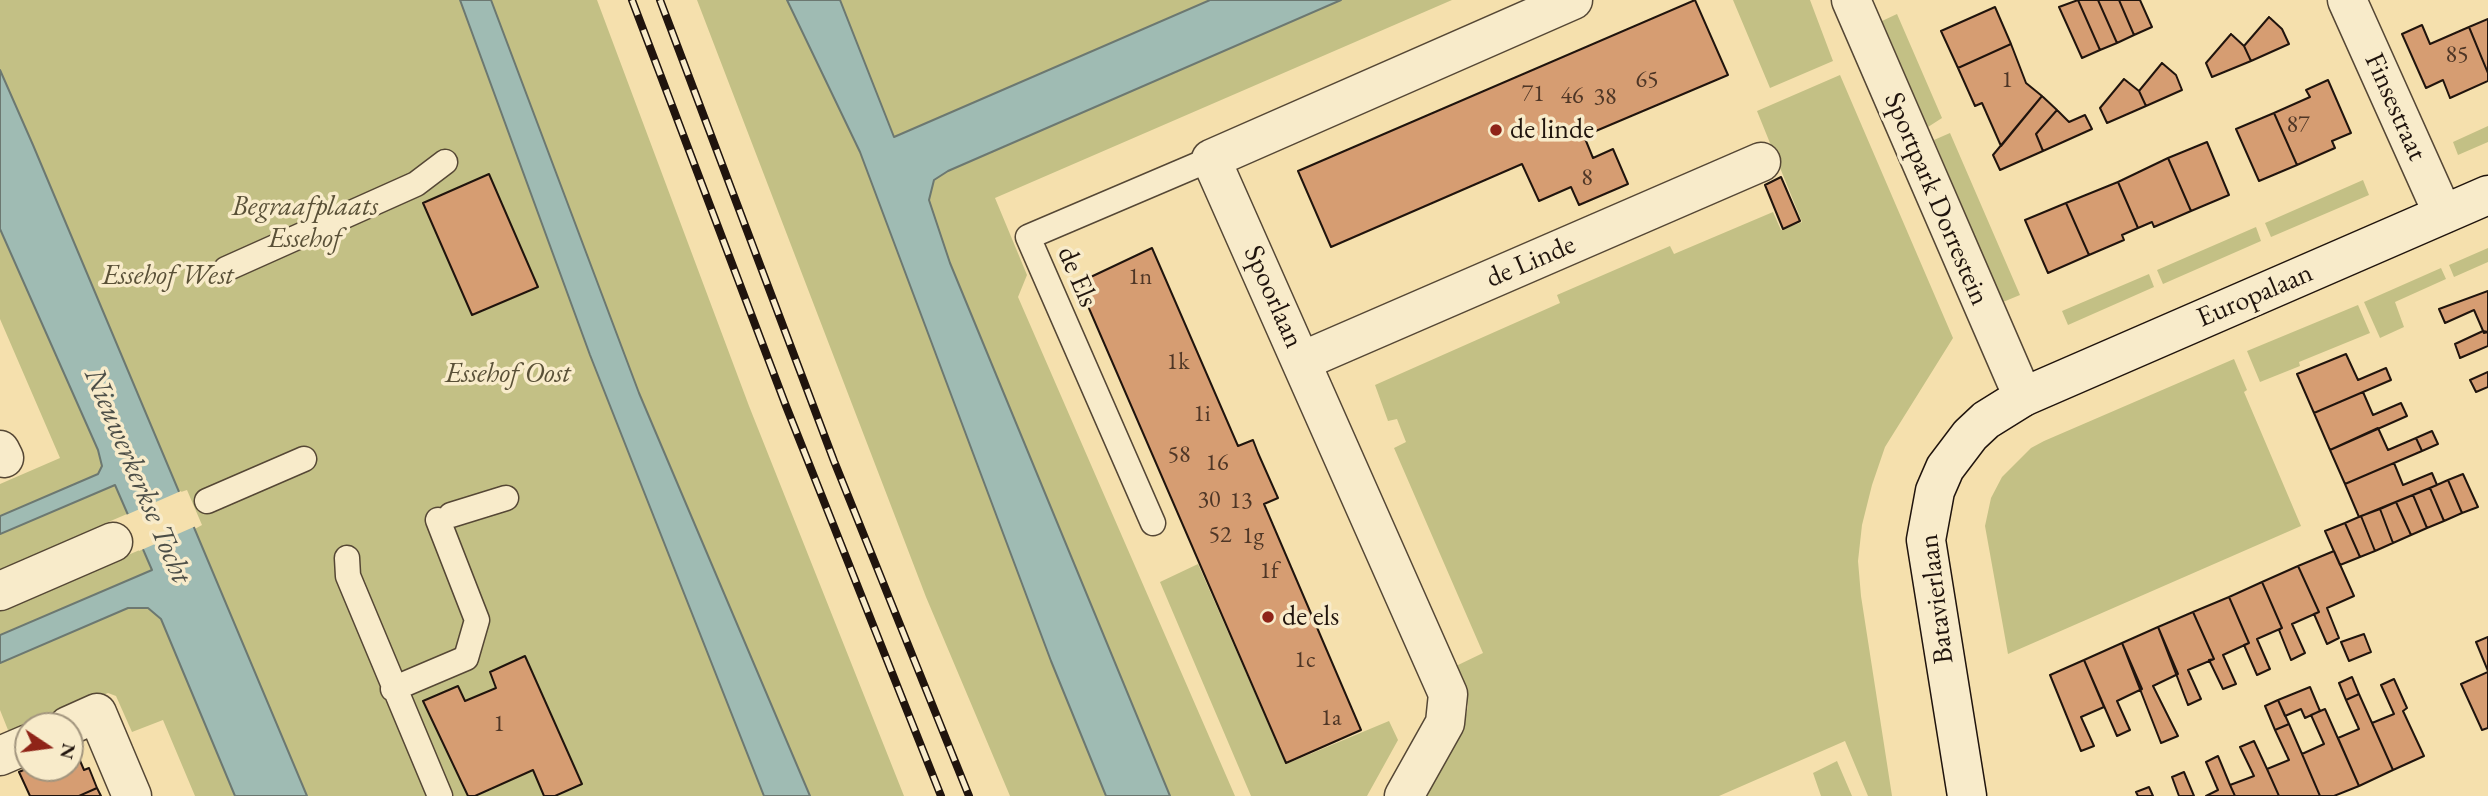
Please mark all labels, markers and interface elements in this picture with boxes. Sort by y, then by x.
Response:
house number: 85 [2445,41,2469,69]
street label: Finsestraat [2356,48,2434,166]
house number: 65 [1635,66,1659,94]
house number: 1 [2001,66,2013,94]
house number: 71 [1521,80,1545,108]
house number: 46 [1560,82,1584,110]
house number: 38 [1593,83,1617,111]
street label: Sportpark Dorrestein [1876,88,1996,310]
house number: 87 [2286,111,2310,139]
place label: de linde [1510,113,1594,147]
marker: de linde [1488,122,1504,138]
house number: 8 [1581,164,1593,192]
park label: Begraafplaats Essehof [232,190,378,256]
street label: de Linde [1481,228,1581,296]
street label: Spoorlaan [1236,241,1310,353]
street label: de Els [1049,242,1105,312]
street label: Europalaan [2192,257,2318,335]
park label: Essehof West [102,259,234,293]
house number: 1n [1128,263,1152,291]
house number: 1k [1167,348,1189,376]
park label: Essehof Oost [445,357,571,391]
water label: Nieuwerkerkse Tocht [75,363,199,589]
house number: 1i [1193,400,1211,428]
house number: 58 [1167,441,1191,469]
house number: 16 [1205,449,1229,477]
house number: 30 [1197,486,1221,514]
house number: 13 [1229,487,1253,515]
house number: 52 [1208,521,1232,549]
house number: 1g [1242,522,1264,550]
street label: Batavierlaan [1912,532,1962,666]
house number: 1f [1259,557,1279,585]
place label: de els [1282,600,1339,634]
marker: de els [1260,609,1276,625]
house number: 1c [1294,646,1316,674]
house number: 1a [1320,704,1342,732]
house number: 1 [493,710,505,738]
north arrow [14,712,84,782]
text: N [54,741,82,762]

